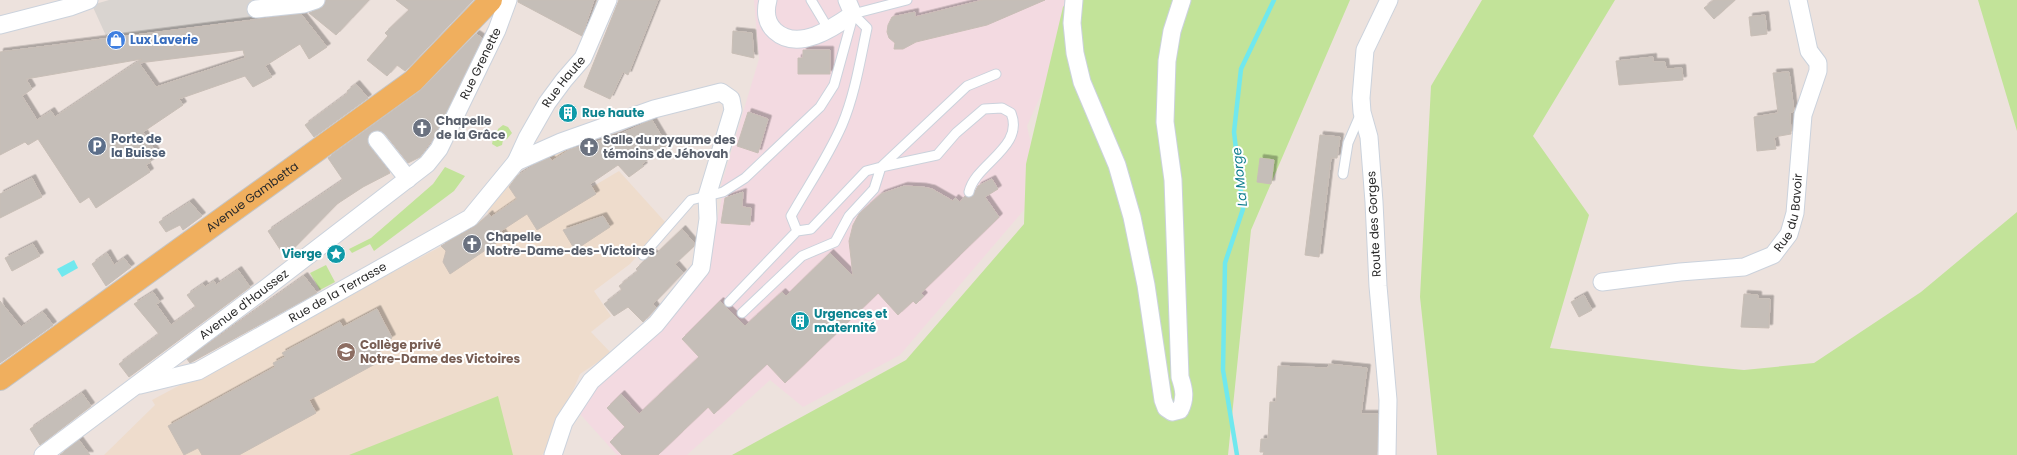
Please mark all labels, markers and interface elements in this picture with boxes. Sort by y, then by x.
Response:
street label: Rue Grenette [455,24,505,102]
shop icon: Lux Laverie [105,29,127,51]
place label: Lux Laverie [130,31,199,48]
street label: Rue Haute [537,52,589,110]
building icon: Rue haute [557,102,579,124]
place label: Rue haute [582,104,645,121]
place label: Chapelle de la Grâce [436,112,506,143]
church icon: Chapelle de la Grâce [411,117,433,139]
place label: Porte de la Buisse [111,130,166,161]
place label: Salle du royaume des témoins de Jéhovah [603,131,736,162]
parking icon: Porte de la Buisse [86,135,108,157]
church icon: Salle du royaume des témoins de Jéhovah [578,136,600,158]
water label: La Morge [1227,146,1252,208]
street label: Avenue Gambetta [202,157,302,236]
street label: Route des Gorges [1362,171,1385,277]
street label: Rue du Bavoir [1769,172,1806,255]
place label: Chapelle Notre-Dame-des-Victoires [486,228,655,259]
church icon: Chapelle Notre-Dame-des-Victoires [461,233,483,255]
place icon: Vierge [325,243,347,265]
place label: Vierge [282,245,323,262]
street label: Rue de la Terrasse [285,258,390,326]
street label: Avenue d'Haussez [195,265,292,343]
place label: Urgences et maternité [814,305,888,336]
building icon: Urgences et maternité [789,310,811,332]
place label: Collège privé Notre-Dame des Victoires [360,336,520,367]
school or university icon: Collège privé Notre-Dame des Victoires [335,341,357,363]

